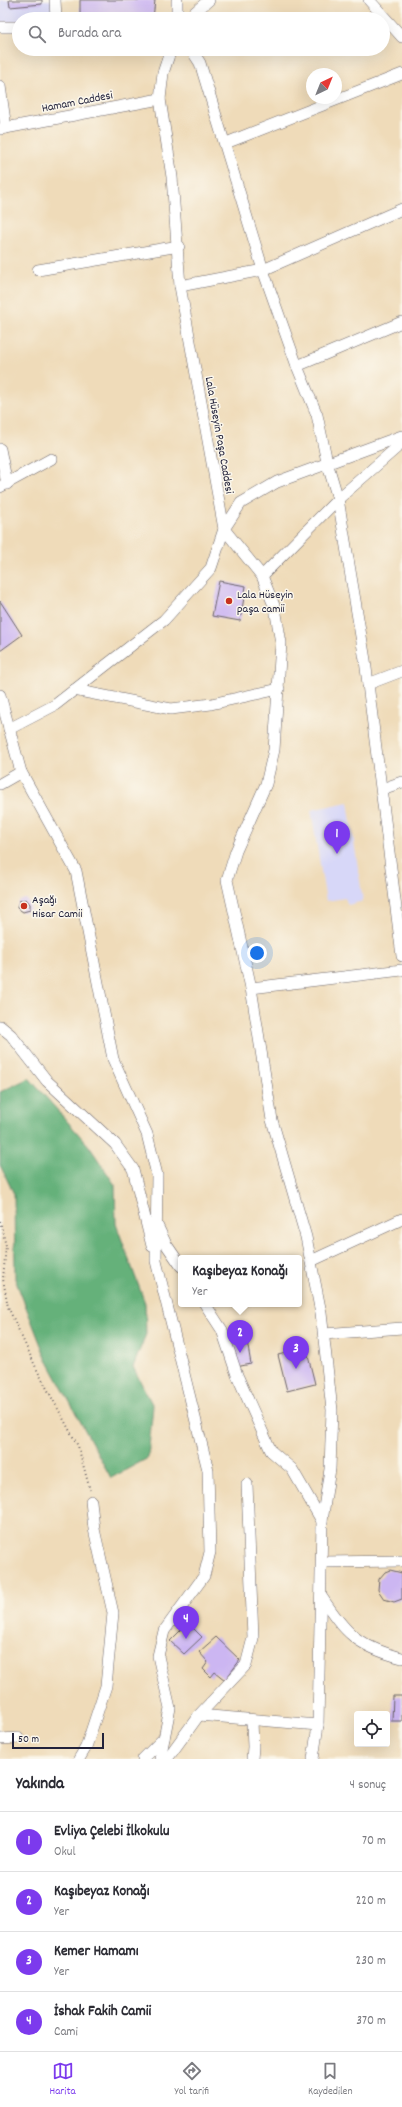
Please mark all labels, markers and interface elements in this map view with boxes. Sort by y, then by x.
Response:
search box [12,12,390,56]
icon: search [26,23,48,45]
text: Burada ara [58,23,121,45]
north arrow [306,68,342,104]
street label: Hamam Caddesi [40,87,114,118]
street label: Lala Hüseyin Paşa Caddesi [200,375,237,495]
place label: Lala Hüseyin paşa camii [237,587,293,618]
marker: Lala Hüseyin paşa camii [224,596,234,606]
pin: 1 [324,821,350,854]
place label: Aşağı Hisar Camii [32,892,82,923]
marker: Aşağı Hisar Camii [19,901,29,911]
your location [247,943,267,963]
popup [178,1255,302,1307]
text: Kaşıbeyaz Konağı [192,1261,288,1283]
text: Yer [192,1283,208,1302]
pin: 2 [227,1320,253,1353]
pin: 3 [283,1336,309,1369]
pin: 4 [173,1606,199,1639]
map controls [354,1711,390,1747]
button: locate [354,1711,390,1747]
scale bar [12,1731,104,1750]
text: 50 m [18,1732,39,1748]
text: Yakında [16,1773,64,1797]
text: 4 sonuç [350,1776,386,1795]
text: Evliya Çelebi İlkokulu [54,1821,170,1843]
text: 1 [28,1832,30,1851]
text: 70 m [362,1832,386,1851]
text: Okul [54,1843,76,1862]
text: Kaşıbeyaz Konağı [54,1881,149,1903]
text: 2 [26,1892,32,1911]
text: 220 m [356,1892,386,1911]
text: Yer [54,1903,69,1922]
text: Kemer Hamamı [54,1941,139,1963]
text: 3 [26,1952,32,1971]
text: 230 m [356,1952,386,1971]
text: Yer [54,1963,69,1982]
text: İshak Fakih Camii [54,2001,151,2023]
text: 4 [26,2012,32,2031]
text: 370 m [356,2012,386,2031]
text: Cami [54,2023,78,2042]
tab: Harita [50,2060,76,2100]
tab: Yol tarifi [175,2060,209,2100]
tab: Kaydedilen [308,2060,352,2100]

